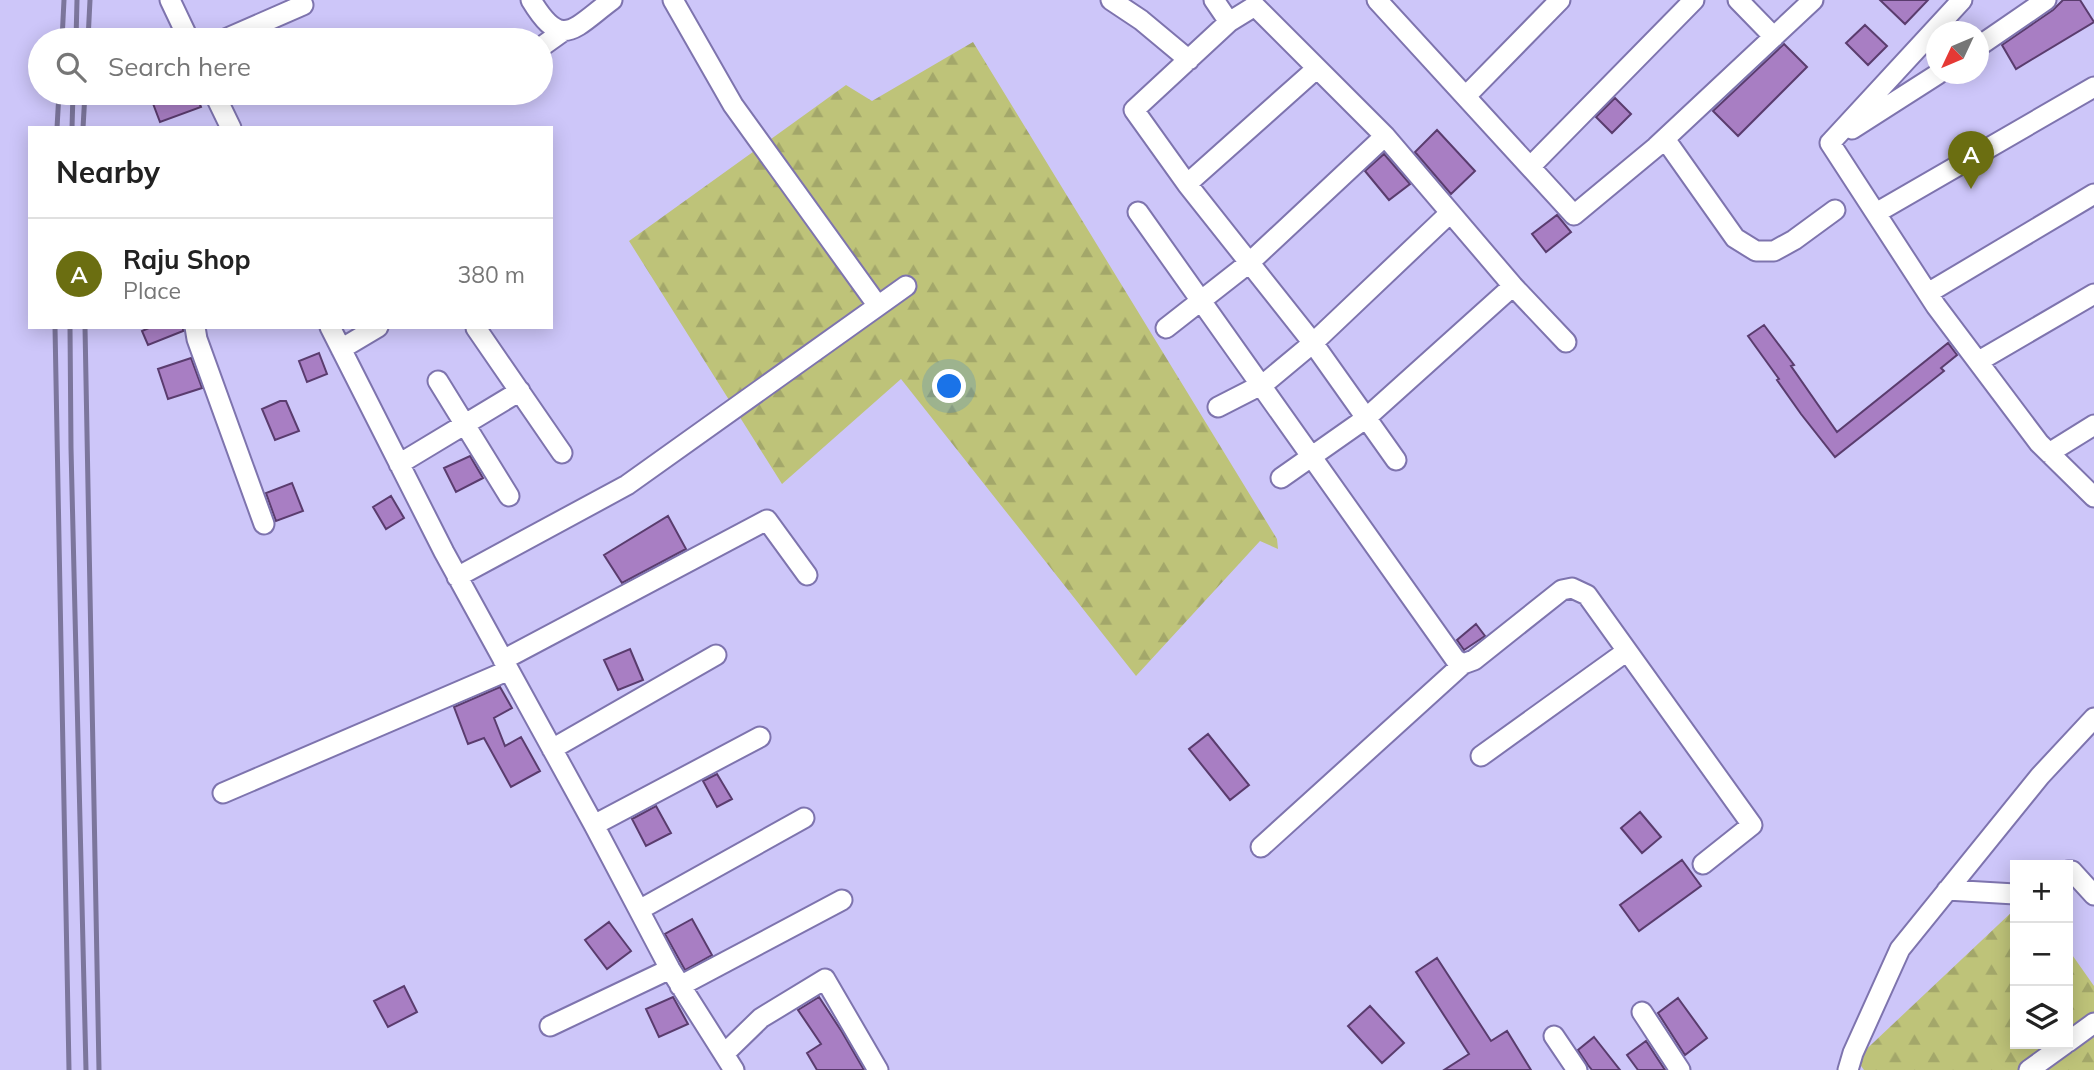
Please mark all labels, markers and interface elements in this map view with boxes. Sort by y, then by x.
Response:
north arrow [1926,21,1989,84]
search box [28,28,553,105]
icon: search [52,48,90,86]
text: Search here [108,50,251,83]
pin: A [1948,131,1994,189]
text: Nearby [56,153,160,191]
text: Raju Shop [123,243,251,276]
text: A [70,260,88,289]
text: 380 m [457,260,525,289]
text: Place [123,276,181,305]
your location [932,369,966,403]
map controls [2010,860,2073,1049]
button: + [2010,860,2073,923]
button: − [2010,923,2073,986]
button: layers [2010,986,2073,1049]

